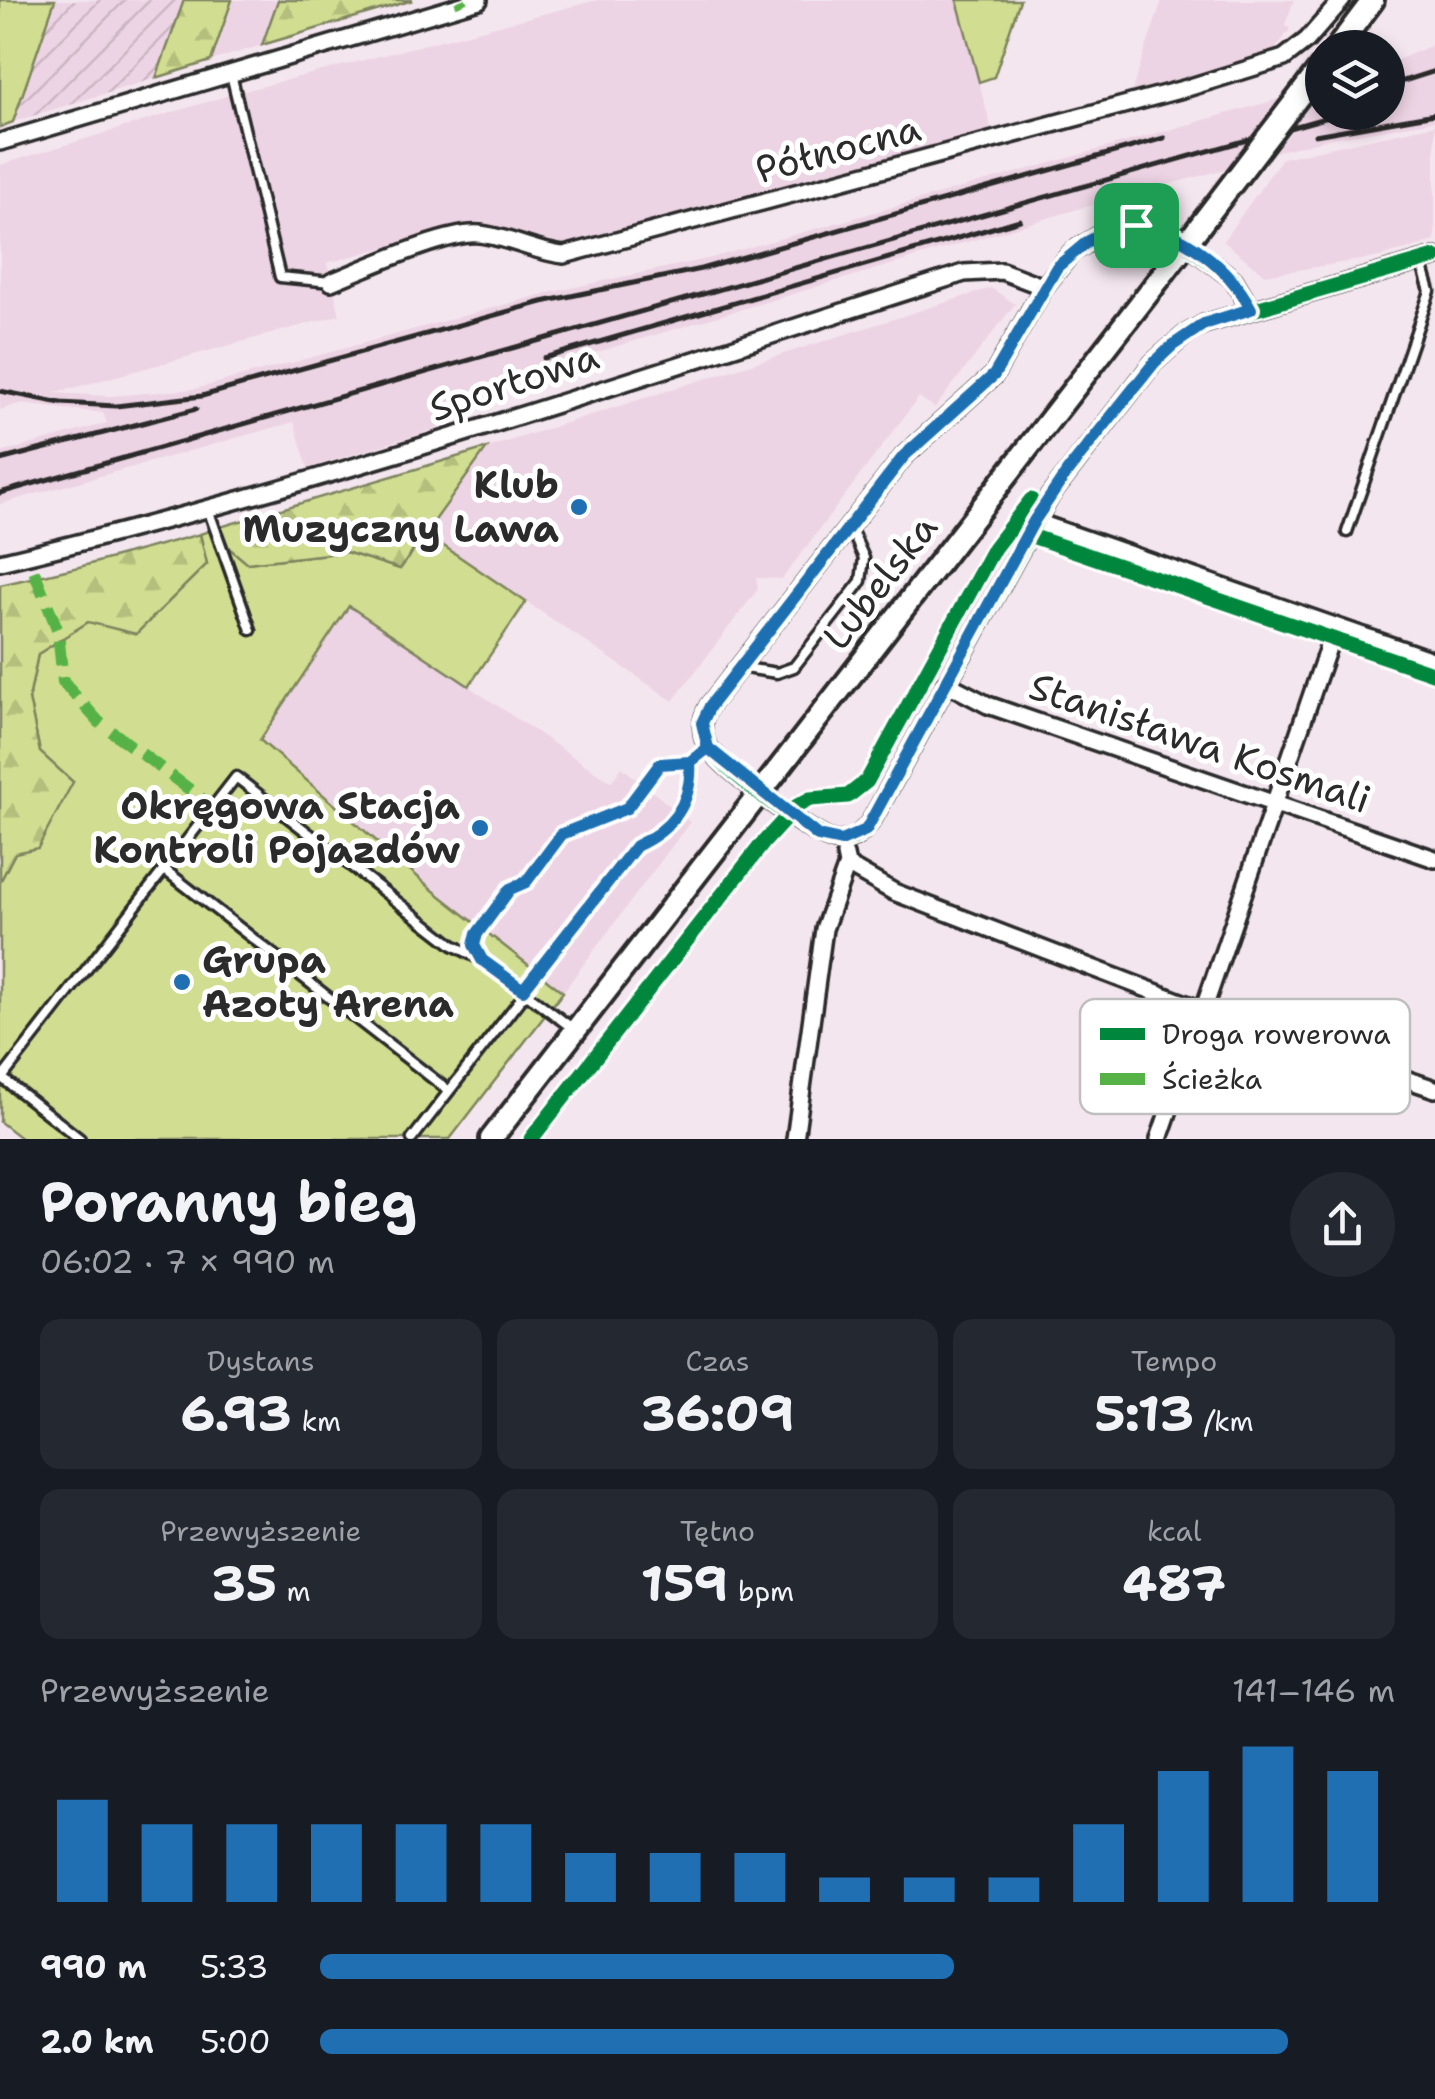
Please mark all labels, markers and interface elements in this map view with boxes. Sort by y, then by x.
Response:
map controls [1305,30,1405,130]
button: layers [1305,30,1405,130]
street label: Północna [750,102,926,195]
pin [1094,183,1179,268]
icon: arrive [1109,198,1164,253]
street label: Sportowa [423,330,605,433]
place label: Klub Muzyczny Lawa [243,459,559,554]
marker: Klub Muzyczny Lawa [568,496,590,518]
street label: Lubelska [811,503,949,660]
street label: Stanisława Kosmali [1023,660,1378,825]
place label: Okręgowa Stacja Kontroli Pojazdów [93,780,461,875]
marker: Okręgowa Stacja Kontroli Pojazdów [469,817,491,839]
place label: Grupa Azoty Arena [202,934,454,1029]
marker: Grupa Azoty Arena [171,971,193,993]
legend [1080,999,1410,1114]
text: Droga rowerowa [1162,1015,1391,1053]
text: Ścieżka [1162,1060,1262,1098]
text: Poranny bieg [40,1165,417,1239]
button: share [1290,1172,1395,1277]
text: 06:02 · 7 × 990 m [40,1240,335,1283]
text: Dystans [207,1342,315,1380]
text: Czas [685,1342,750,1380]
text: Tempo [1131,1342,1217,1380]
text: 6.93 [181,1380,292,1447]
text: 36:09 [640,1380,795,1447]
text: 5:13 [1095,1380,1194,1447]
text: km [292,1402,341,1440]
text: /km [1194,1402,1254,1440]
text: Przewyższenie [160,1512,361,1550]
text: Tętno [680,1512,755,1550]
text: kcal [1147,1512,1201,1550]
text: 35 [211,1550,277,1617]
text: 159 [641,1550,728,1617]
text: 487 [1122,1550,1226,1617]
text: m [277,1572,311,1610]
text: bpm [728,1572,794,1610]
text: Przewyższenie [40,1669,270,1712]
text: 141–146 m [1232,1669,1395,1712]
text: 990 m [40,1945,147,1988]
text: 5:33 [200,1945,268,1988]
text: 2.0 km [40,2020,154,2063]
text: 5:00 [200,2020,271,2063]

